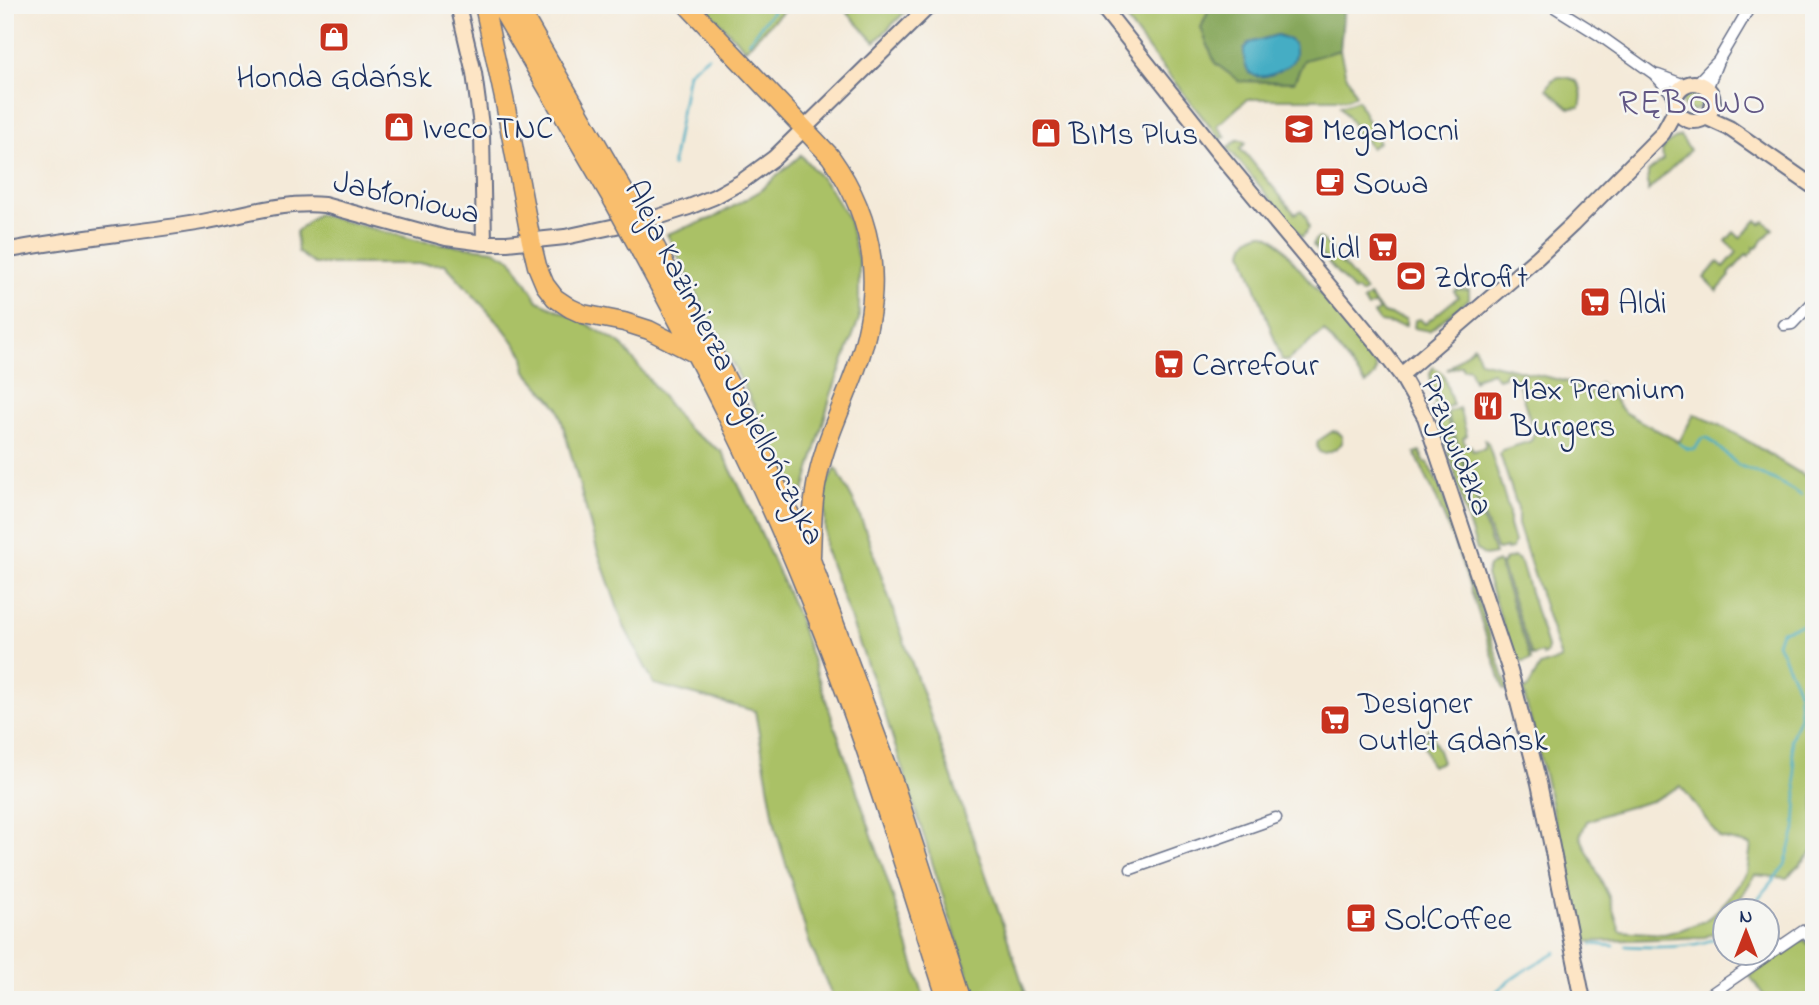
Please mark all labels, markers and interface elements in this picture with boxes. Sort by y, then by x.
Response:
shop icon: Honda Gdańsk [317,20,351,54]
place label: Honda Gdańsk [236,56,433,103]
district label: RĘBOWO [1618,79,1768,130]
place label: Iveco TNC [422,107,554,154]
place label: MegaMocni [1322,109,1459,156]
shop icon: Iveco TNC [382,110,416,144]
school or university icon: MegaMocni [1282,112,1316,146]
place label: BIMs Plus [1068,113,1198,160]
shop icon: BIMs Plus [1029,116,1063,150]
street label: Jabłoniowa [328,160,484,239]
place label: Sowa [1353,162,1428,209]
cafe icon: Sowa [1313,165,1347,199]
street label: Aleja Kazimierza Jagiellończyka [610,173,835,554]
place label: Lidl [1319,227,1360,274]
supermarket icon: Lidl [1366,230,1400,264]
place label: Zdrofit [1434,256,1528,303]
sports icon: Zdrofit [1394,259,1428,293]
place label: Aldi [1618,282,1667,329]
supermarket icon: Aldi [1578,285,1612,319]
place label: Carrefour [1192,344,1319,391]
supermarket icon: Carrefour [1152,347,1186,381]
place label: Max Premium Burgers [1510,368,1685,452]
street label: Przywidzka [1405,369,1504,523]
restaurant icon: Max Premium Burgers [1471,389,1505,423]
place label: Designer Outlet Gdańsk [1357,682,1549,766]
supermarket icon: Designer Outlet Gdańsk [1318,703,1352,737]
north arrow [1710,897,1780,967]
place label: So!Coffee [1384,898,1513,945]
cafe icon: So!Coffee [1344,901,1378,935]
text: N [1740,904,1753,931]

